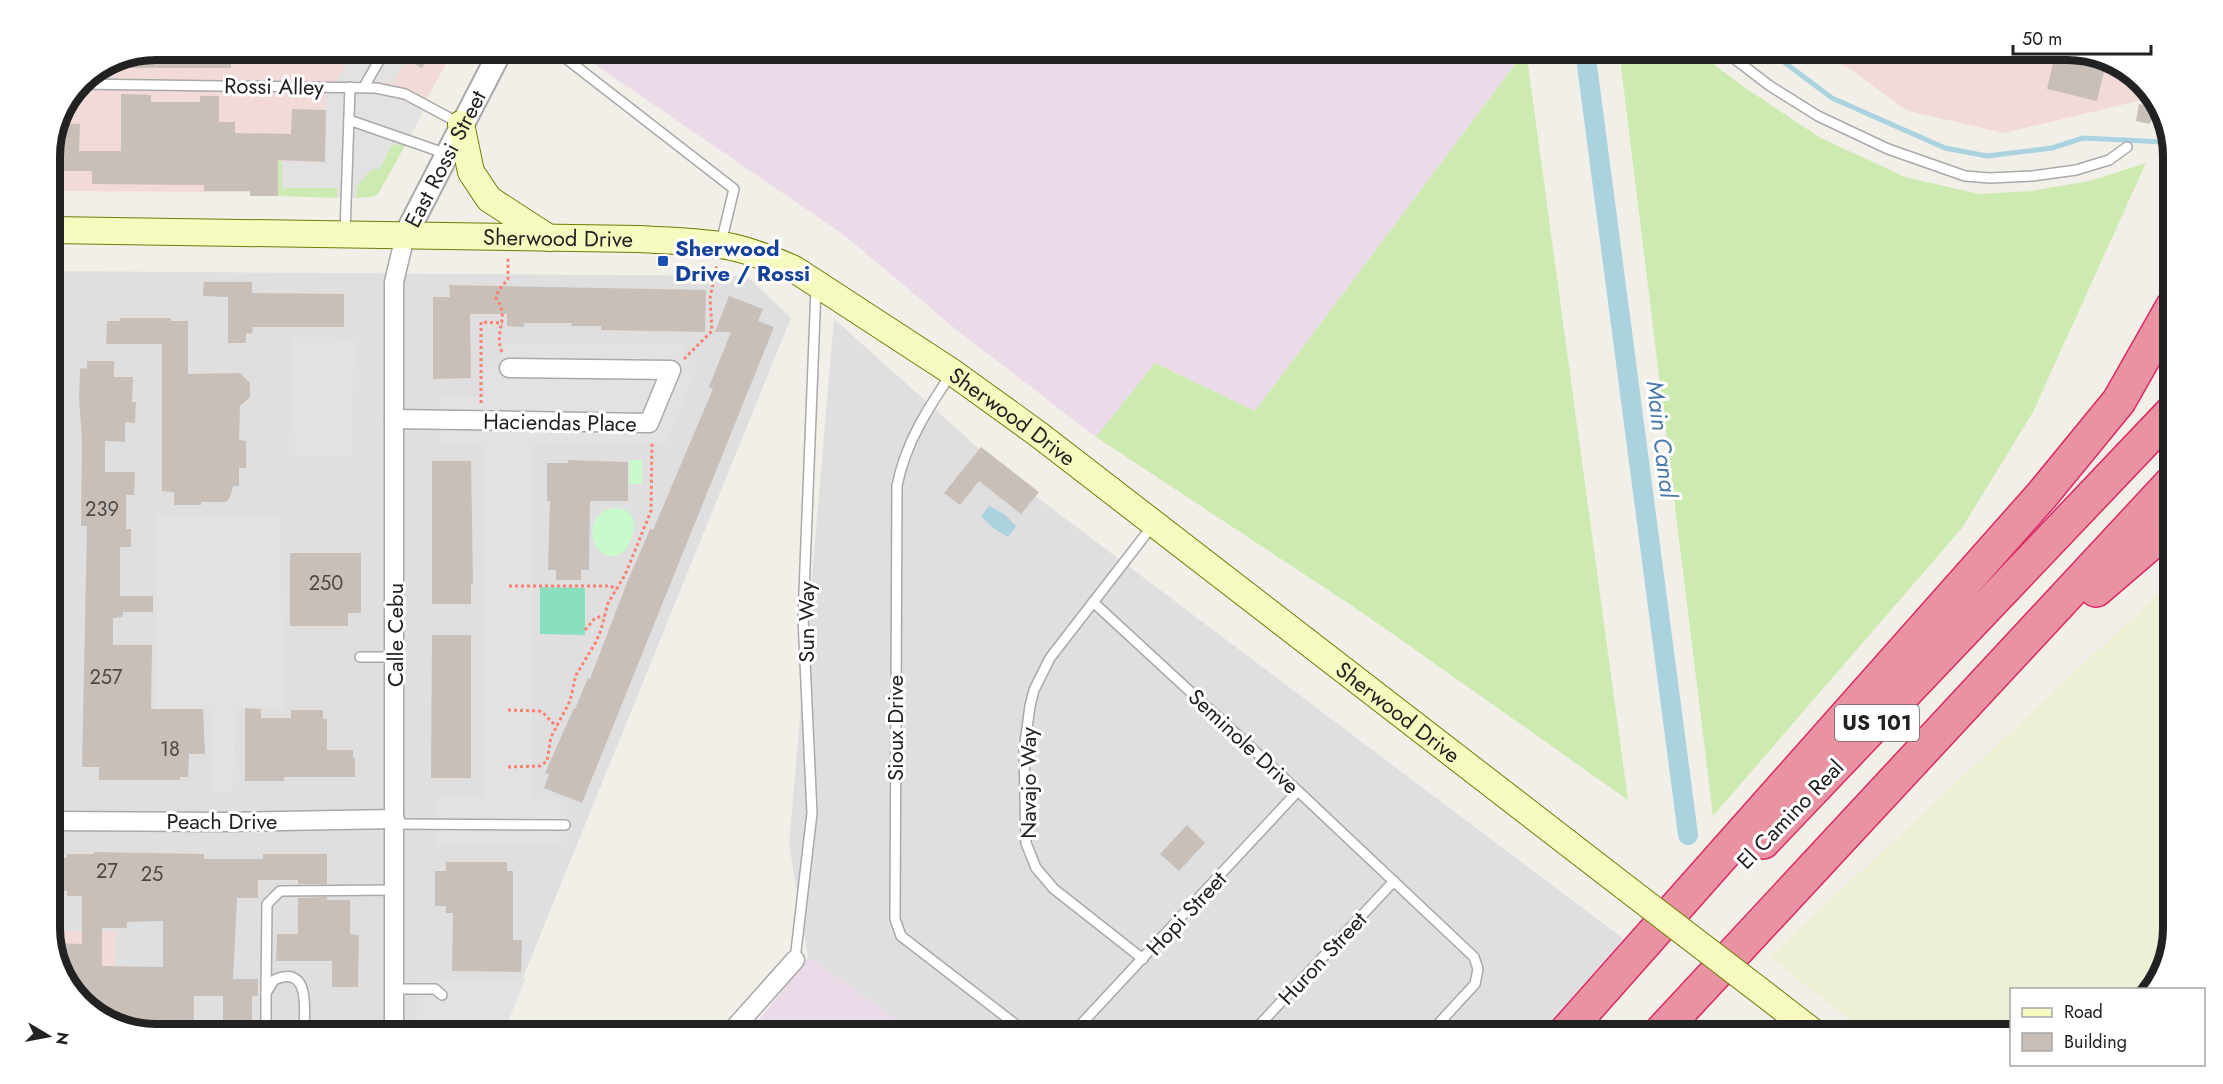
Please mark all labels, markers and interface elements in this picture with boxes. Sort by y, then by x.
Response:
scale bar [2013,18,2151,56]
text: 50 m [2022,26,2062,52]
street label: Rossi Alley [224,69,324,103]
street label: East Rossi Street [396,84,494,233]
street label: Sherwood Drive [483,221,633,255]
place label: Sherwood Drive / Rossi [675,232,810,289]
marker: Sherwood Drive / Rossi [656,254,670,268]
street label: Sherwood Drive [943,359,1083,474]
water label: Main Canal [1637,378,1687,501]
street label: Haciendas Place [483,405,637,439]
house number: 239 [85,495,119,524]
house number: 250 [309,569,343,598]
street label: Sun Way [790,581,822,663]
street label: Calle Cebu [379,583,411,687]
street label: Sherwood Drive [1329,654,1467,771]
house number: 257 [89,663,123,692]
street label: Sioux Drive [879,675,911,781]
street label: Seminole Drive [1181,681,1307,801]
road number: US 101 [1835,705,1919,741]
street label: Navajo Way [1012,727,1044,839]
house number: 18 [160,735,180,764]
street label: El Camino Real [1729,752,1851,876]
street label: Peach Drive [167,805,277,837]
house number: 27 [96,857,118,886]
house number: 25 [141,860,163,889]
street label: Hopi Street [1138,863,1234,962]
street label: Huron Street [1270,904,1374,1012]
legend [2010,988,2205,1066]
text: Road [2064,999,2103,1025]
north arrow [18,1006,78,1066]
text: Building [2064,1029,2127,1055]
text: N [50,1030,75,1047]

